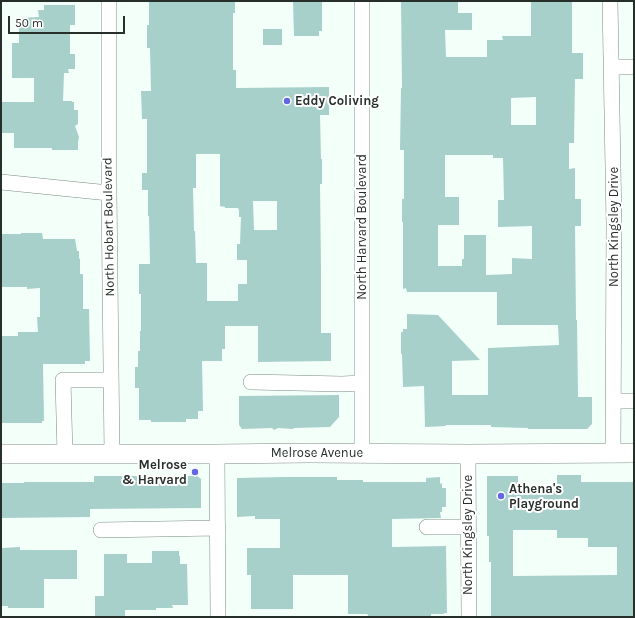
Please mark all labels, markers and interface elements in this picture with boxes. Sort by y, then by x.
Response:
scale bar [10,8,127,34]
text: 50 m [15,16,43,30]
place label: Eddy Coliving [295,93,379,109]
marker: Eddy Coliving [282,96,292,106]
street label: North Harvard Boulevard [354,154,370,300]
street label: North Hobart Boulevard [100,157,118,297]
street label: North Kingsley Drive [606,167,622,287]
street label: Melrose Avenue [271,445,363,461]
place label: Melrose & Harvard [122,457,187,488]
marker: Melrose & Harvard [190,467,200,477]
street label: North Kingsley Drive [460,475,476,595]
place label: Athena's Playground [509,481,579,512]
marker: Athena's Playground [496,491,506,501]

